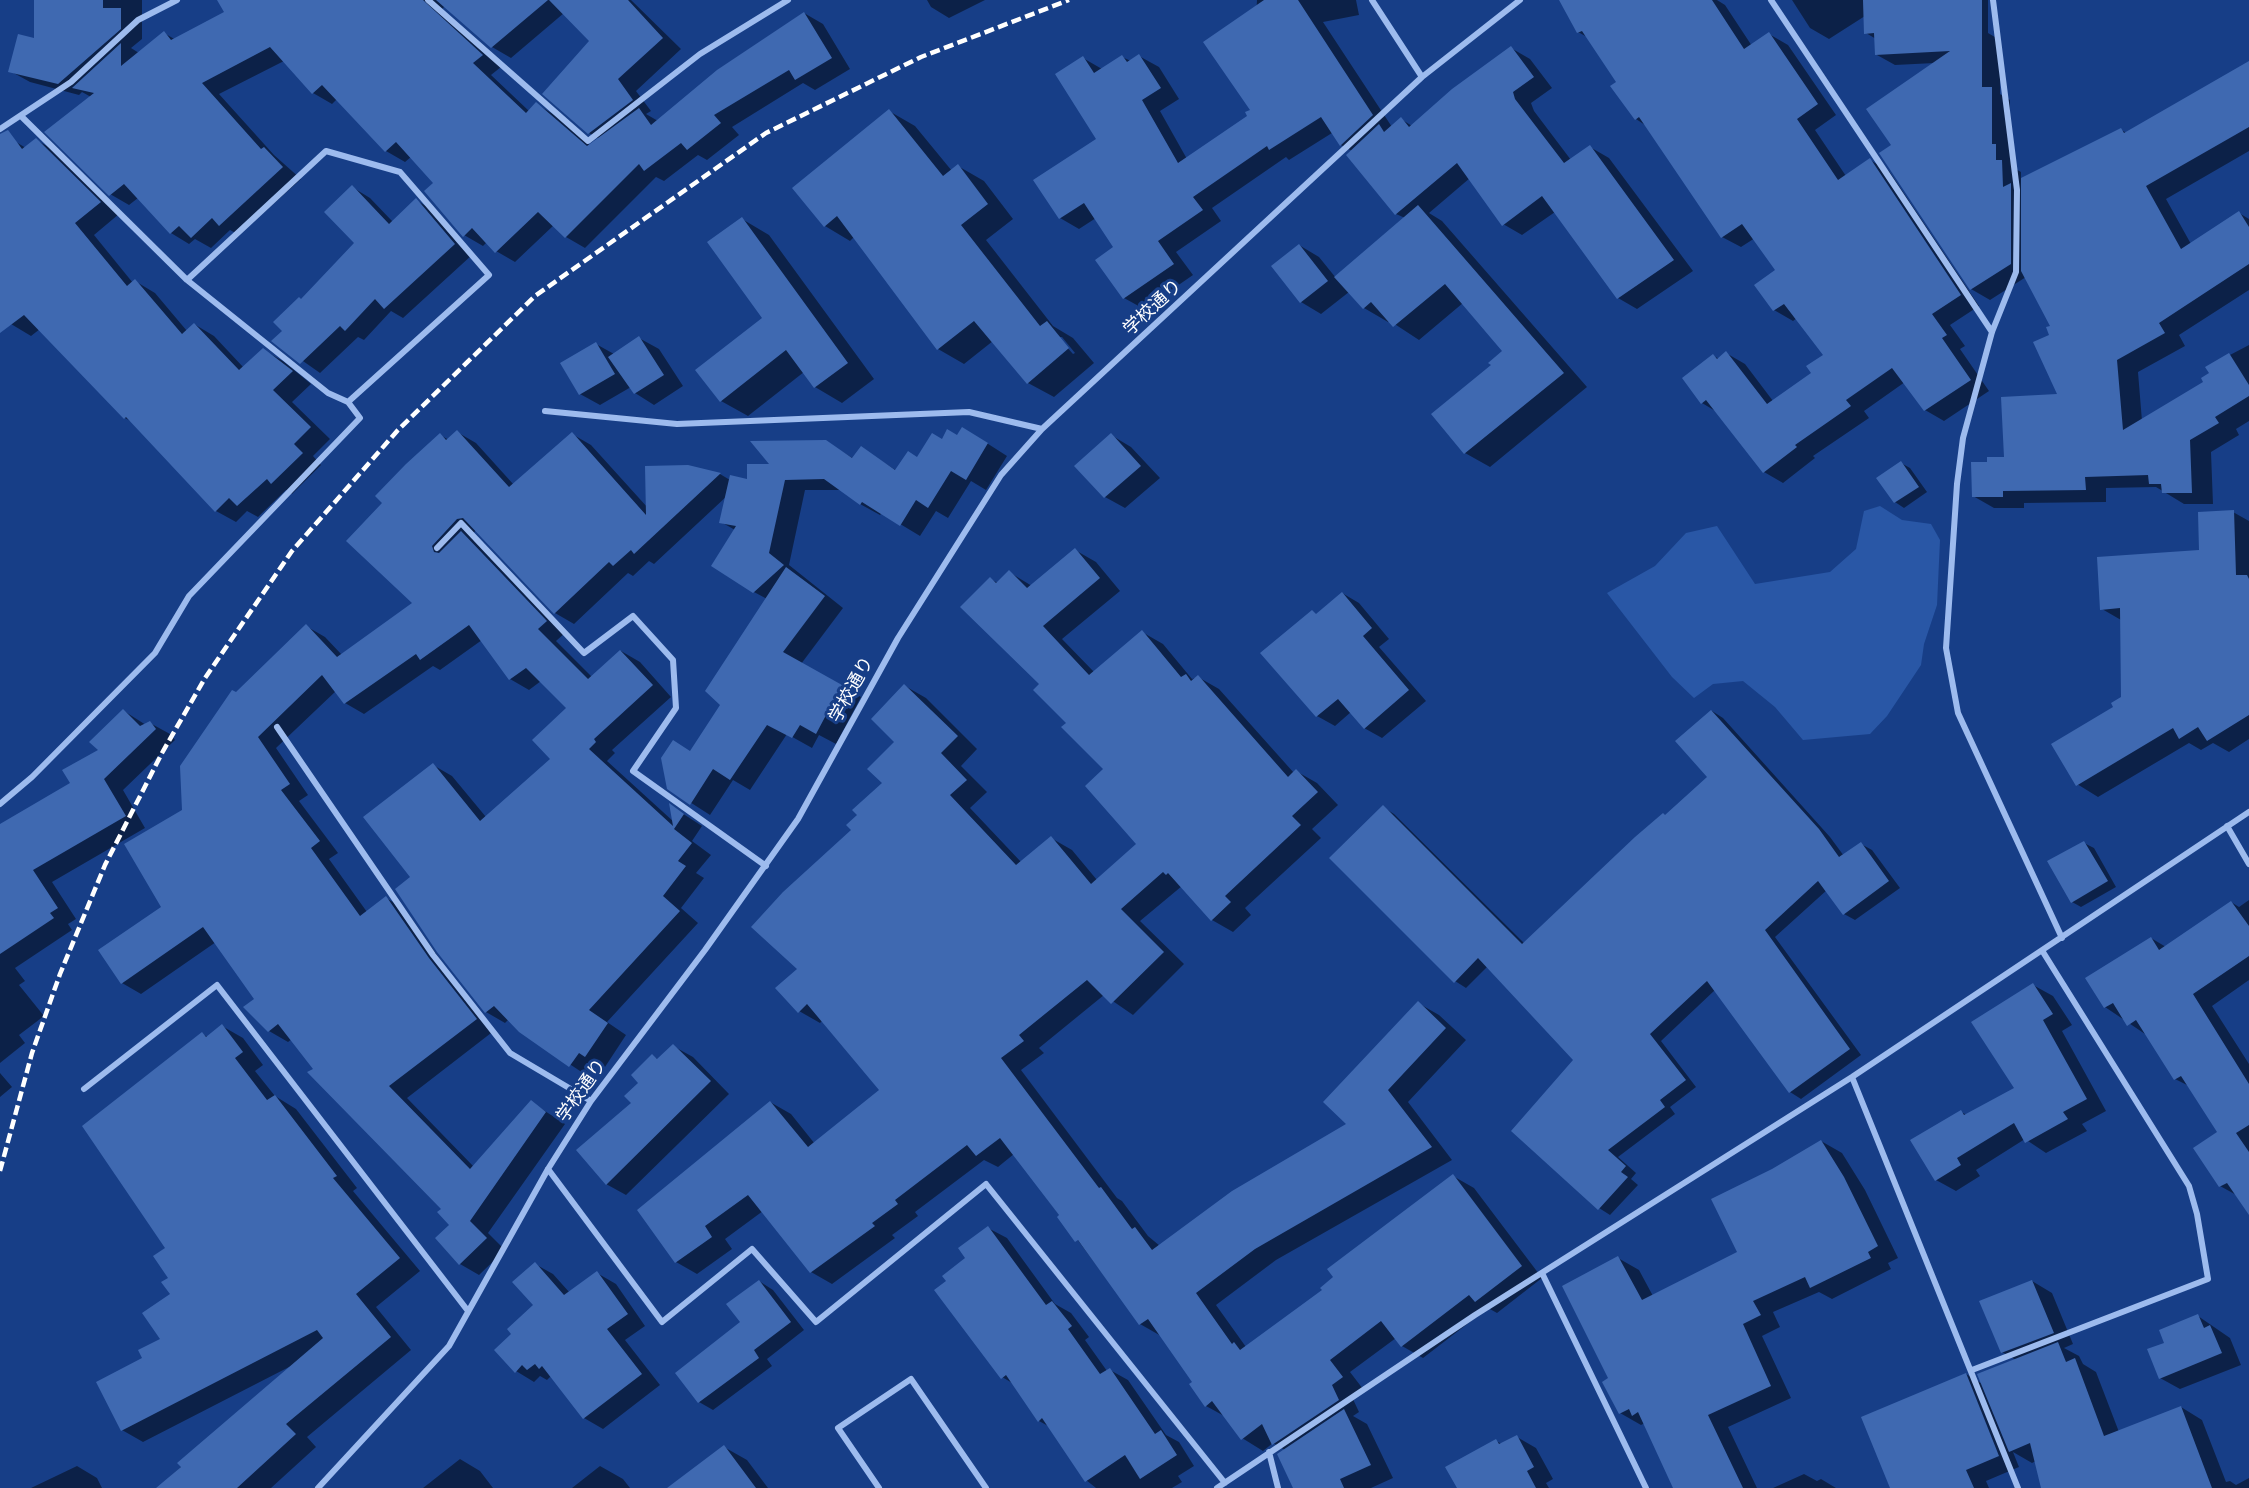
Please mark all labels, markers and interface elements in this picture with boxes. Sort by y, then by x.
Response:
street label: 学校通り [1119,276,1187,340]
street label: 学校通り [825,653,879,727]
street label: 学校通り [553,1055,611,1127]

